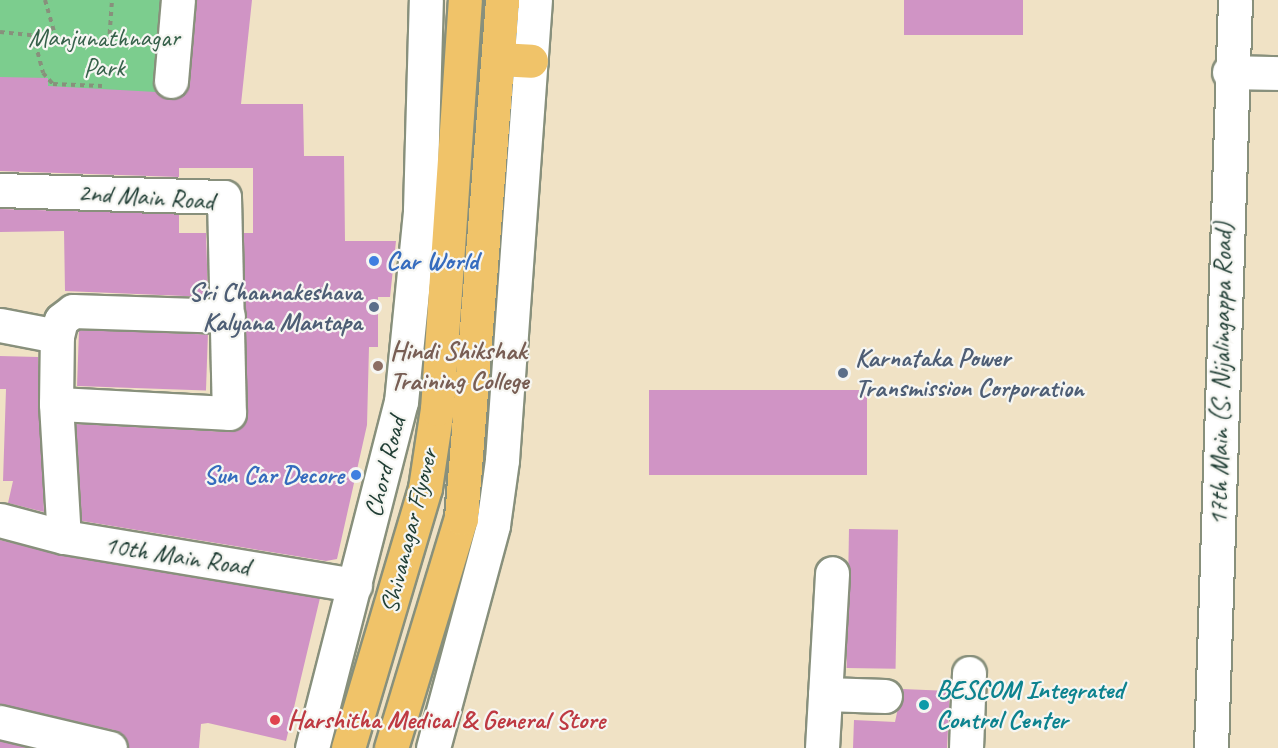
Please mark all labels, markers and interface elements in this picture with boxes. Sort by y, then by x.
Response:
park label: Manjunathnagar Park [28,22,180,83]
street label: 2nd Main Road [77,177,215,217]
street label: 17th Main (S. Nijalingappa Road) [1203,223,1239,525]
place label: Car World [386,245,478,277]
marker: Car World [367,254,381,268]
place label: Sri Channakeshava Kalyana Mantapa [188,276,362,338]
marker: Sri Channakeshava Kalyana Mantapa [367,300,381,314]
place label: Hindi Shikshak Training College [390,335,528,396]
place label: Karnataka Power Transmission Corporation [855,342,1083,404]
marker: Hindi Shikshak Training College [371,359,385,373]
marker: Karnataka Power Transmission Corporation [836,366,850,380]
street label: Chord Road [357,413,413,521]
street label: Shivanagar Flyover [373,445,445,617]
place label: Sun Car Decore [203,459,344,491]
marker: Sun Car Decore [349,468,363,482]
street label: 10th Main Road [102,529,252,583]
place label: BESCOM Integrated Control Center [936,674,1123,736]
marker: BESCOM Integrated Control Center [917,698,931,712]
place label: Harshitha Medical & General Store [287,704,605,736]
marker: Harshitha Medical & General Store [268,713,282,727]

